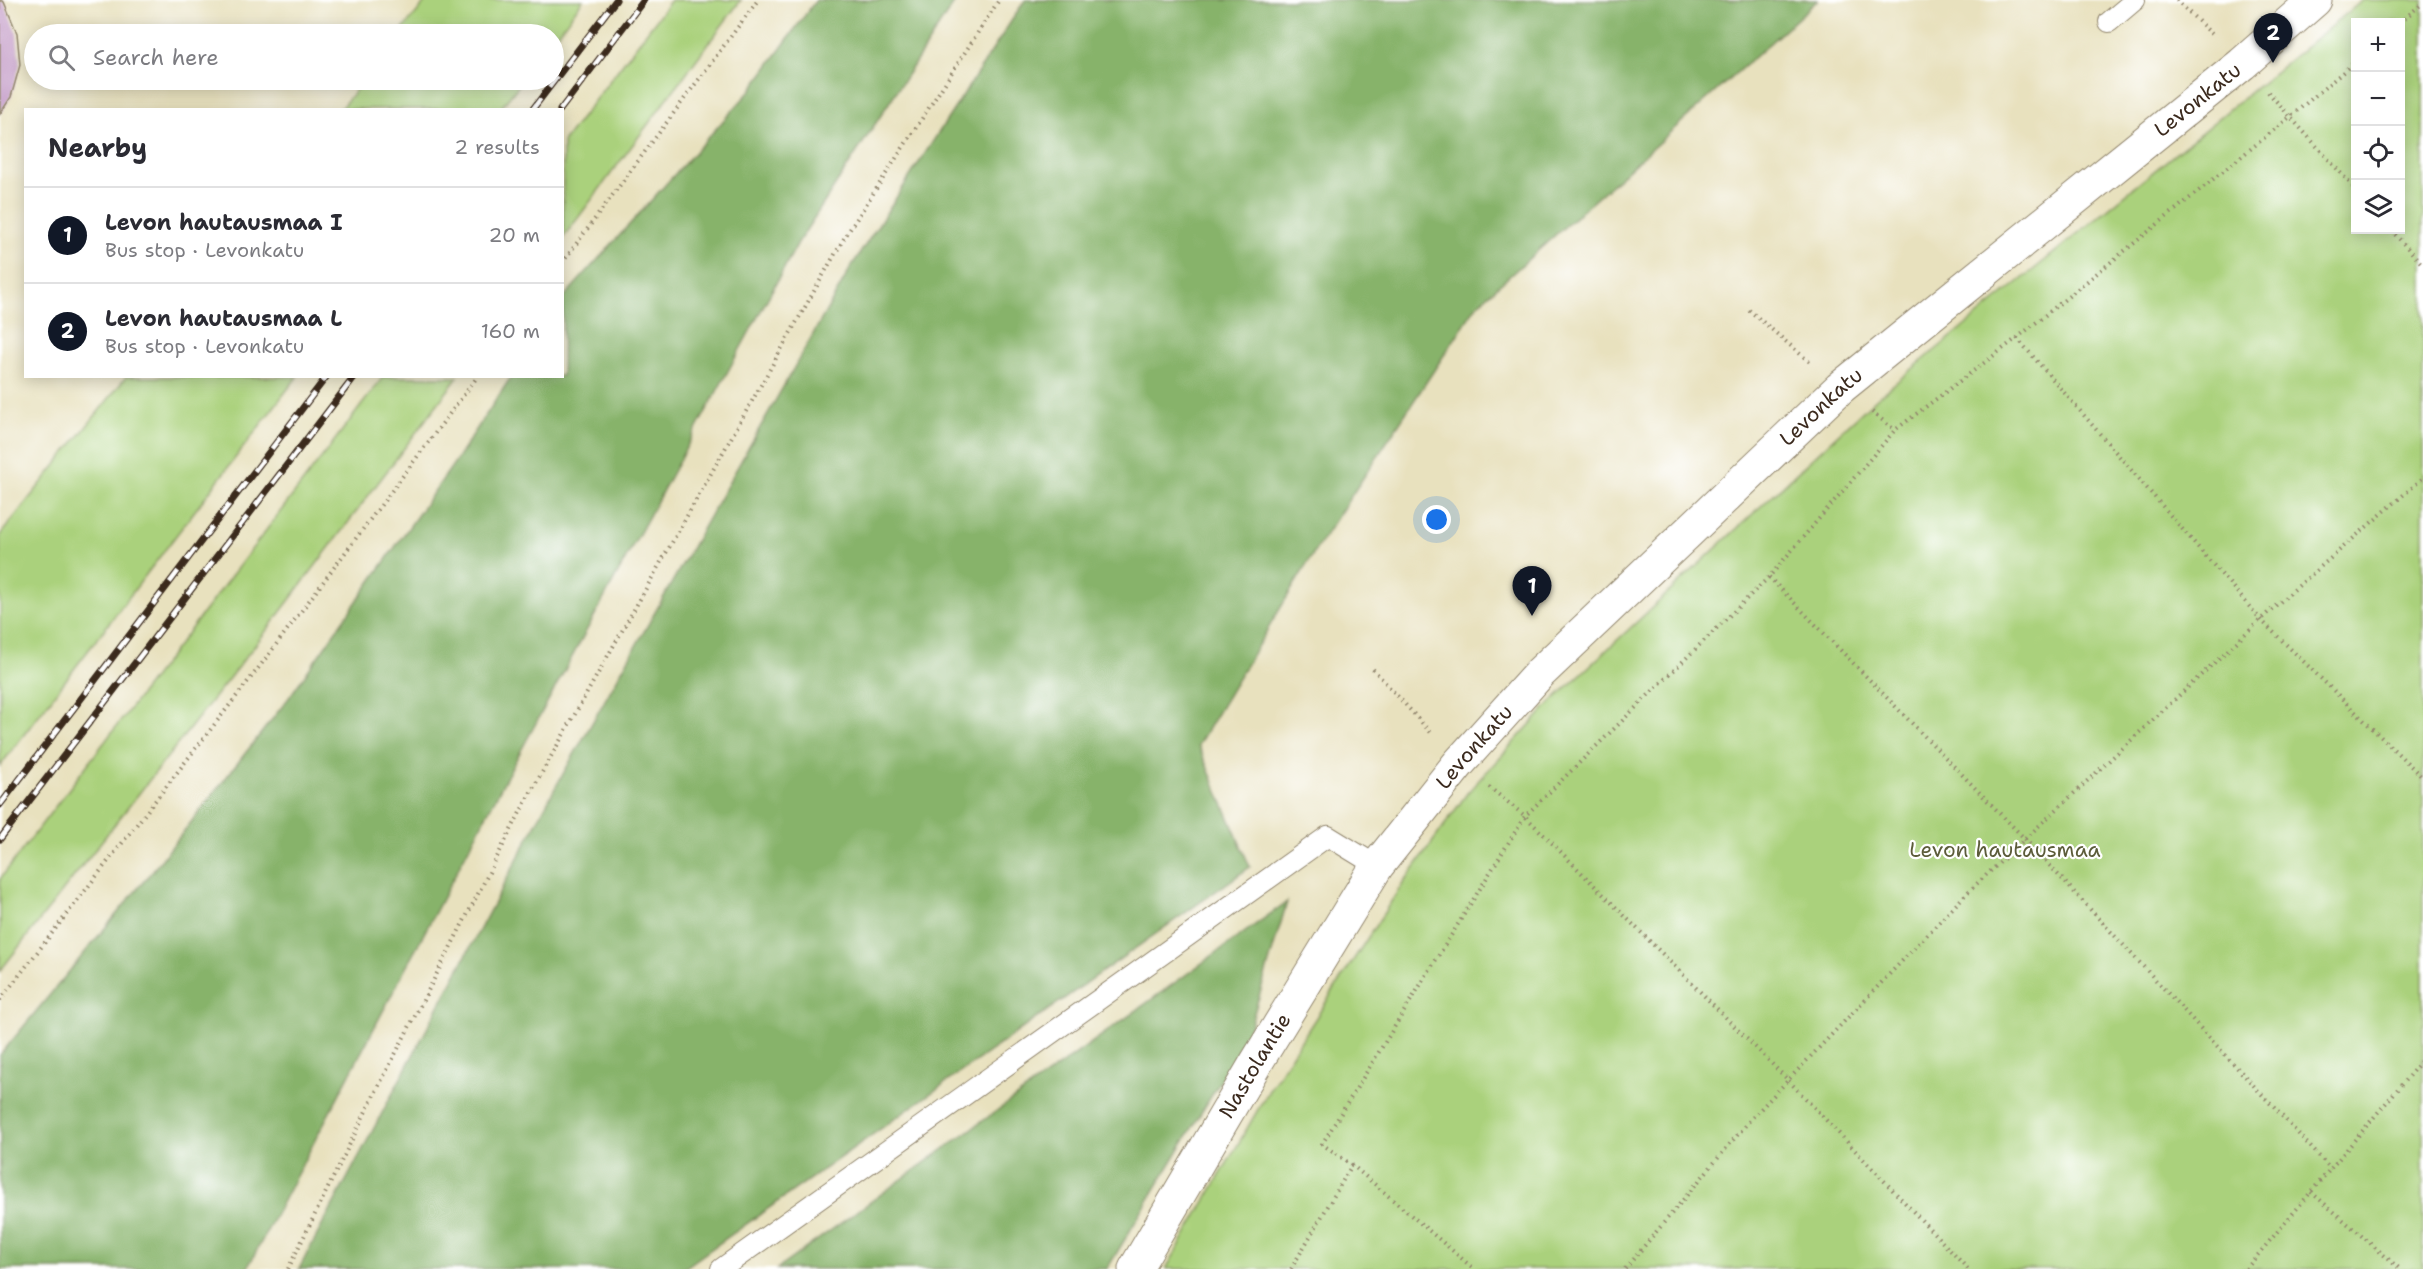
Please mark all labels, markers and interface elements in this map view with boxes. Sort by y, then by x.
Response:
pin: 2 [2254,14,2292,63]
map controls [2351,18,2405,234]
button: + [2351,18,2405,72]
search box [24,24,564,90]
icon: search [45,41,78,74]
text: Search here [93,43,219,72]
street label: Levonkatu [2148,56,2247,143]
button: − [2351,72,2405,126]
button: locate [2351,126,2405,180]
text: Nearby [48,130,147,165]
text: 2 results [454,134,540,160]
button: layers [2351,180,2405,234]
text: Levon hautausmaa I [105,208,343,237]
text: 1 [63,222,72,248]
text: 20 m [489,222,540,248]
text: Bus stop · Levonkatu [105,237,304,263]
text: Levon hautausmaa L [105,304,342,333]
text: 2 [61,318,75,344]
text: 160 m [481,318,540,344]
text: Bus stop · Levonkatu [105,333,304,359]
street label: Levonkatu [1773,361,1869,452]
your location [1422,505,1451,534]
pin: 1 [1512,566,1552,616]
street label: Levonkatu [1429,698,1519,795]
park label: Levon hautausmaa [1909,836,2101,864]
street label: Nastolantie [1213,1008,1297,1124]

